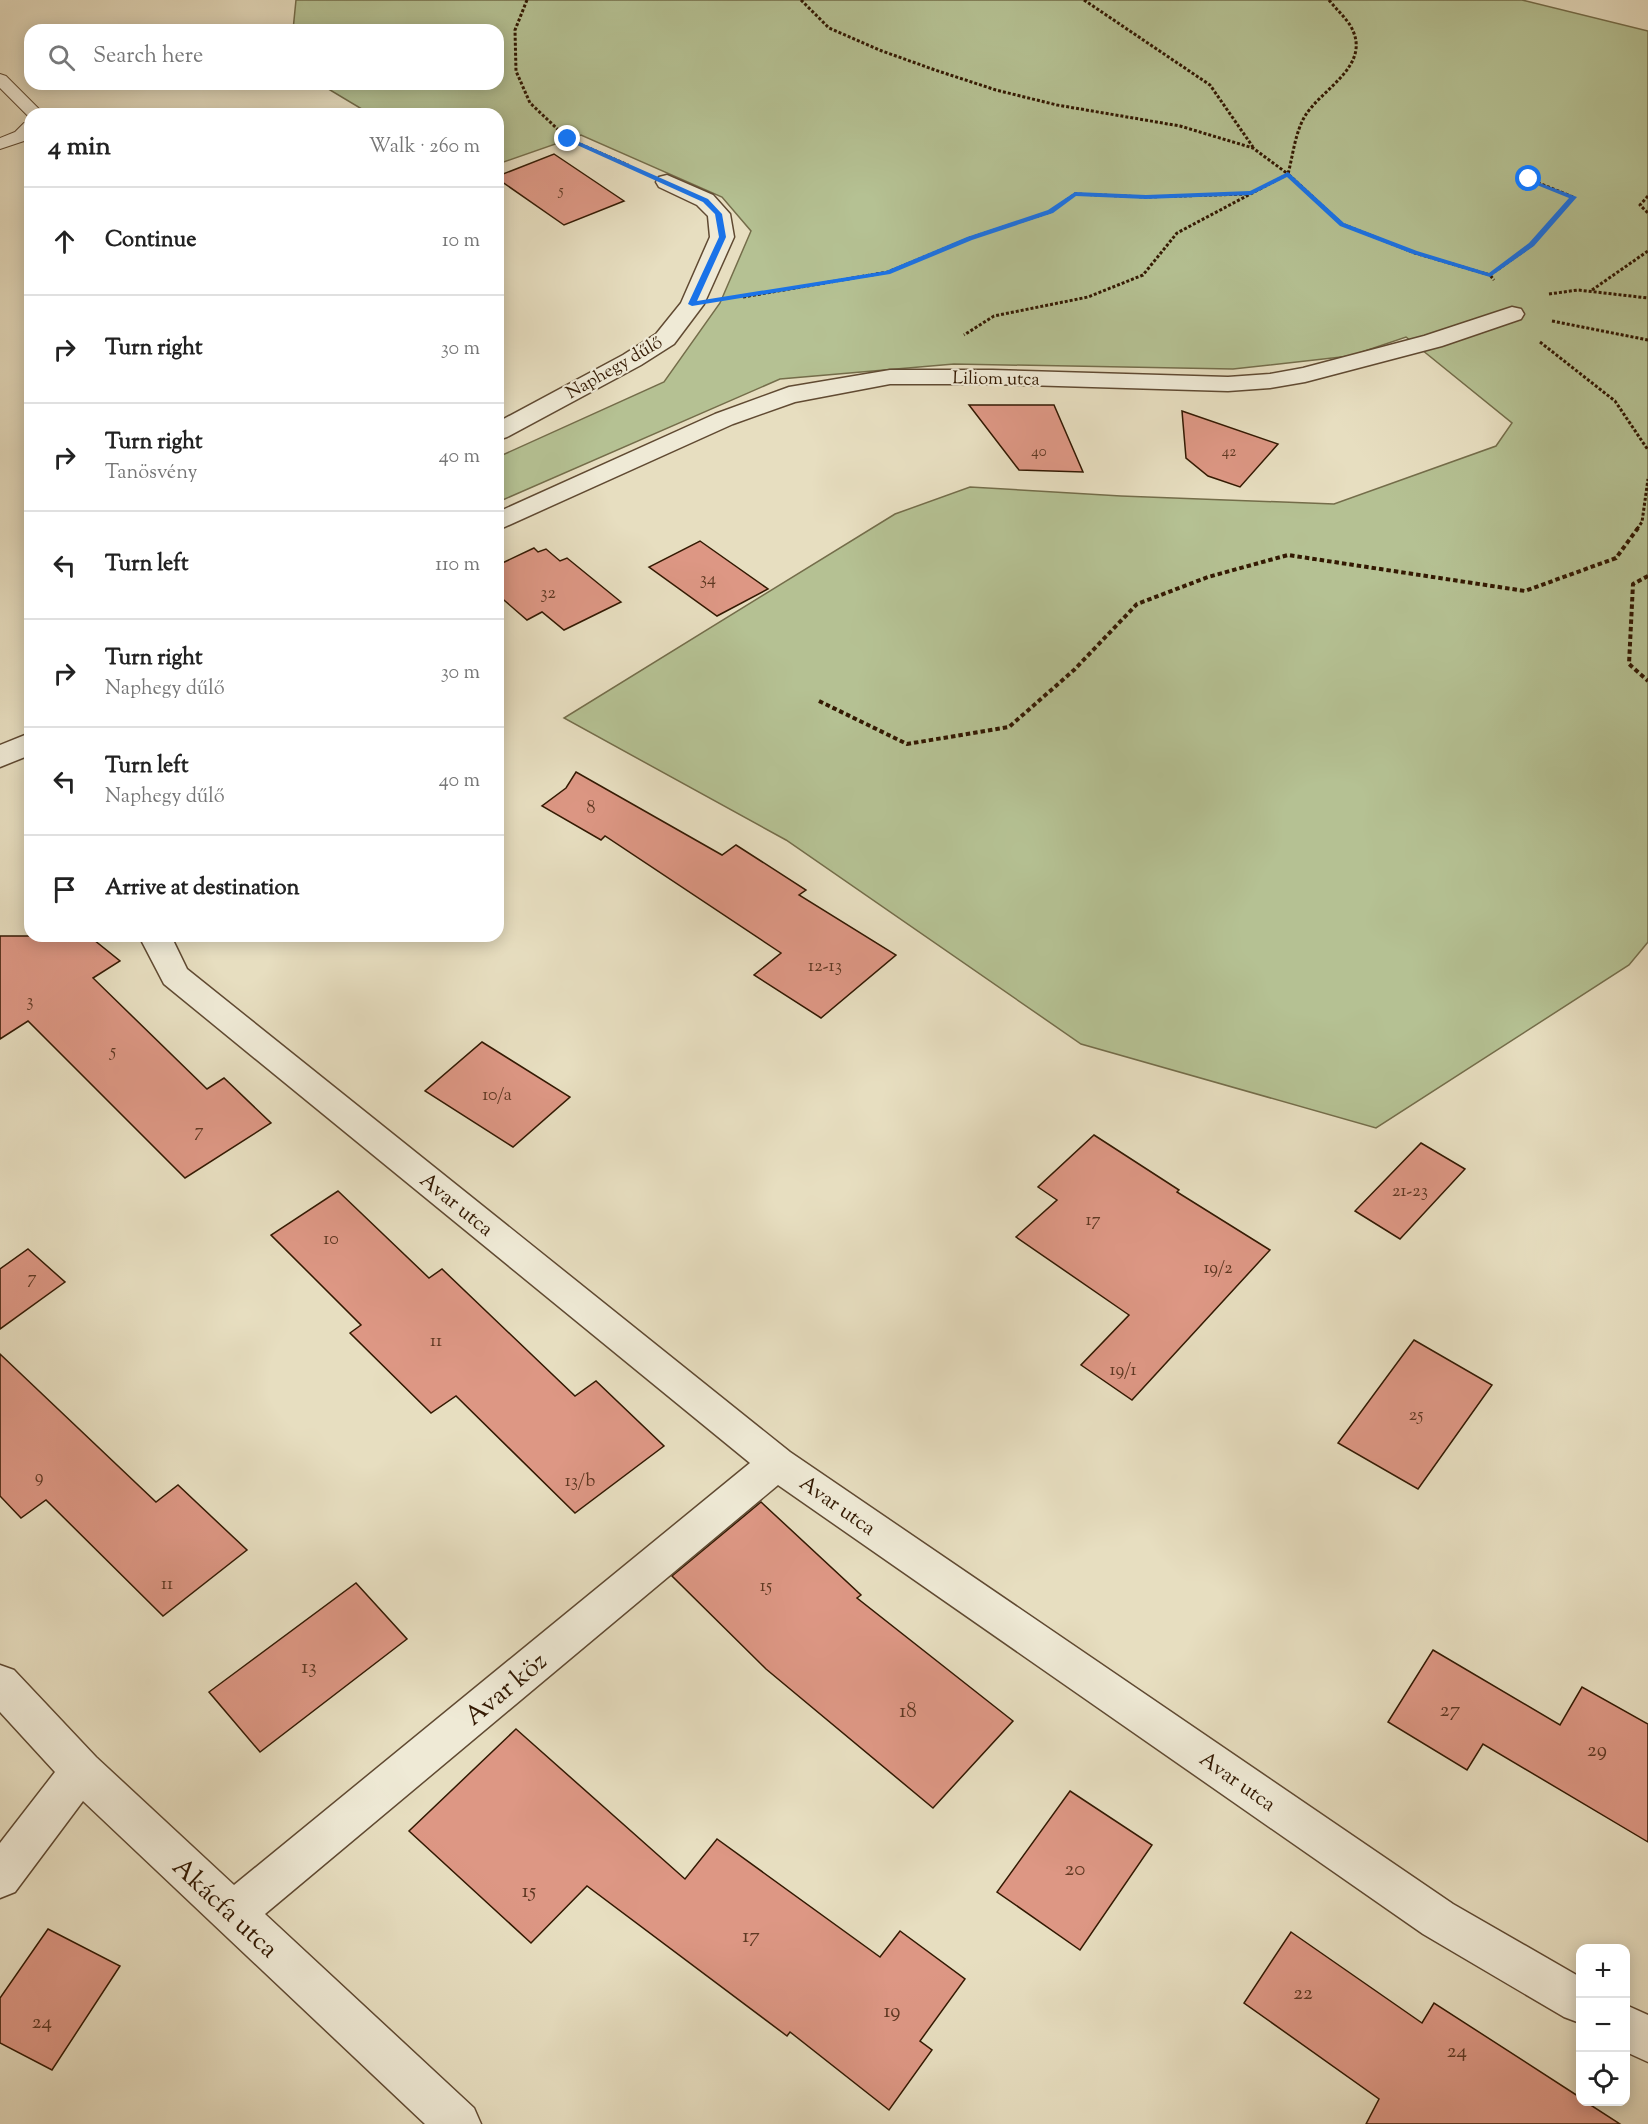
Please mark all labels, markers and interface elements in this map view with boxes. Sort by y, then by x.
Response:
search box [24,24,504,90]
icon: search [45,41,78,74]
text: Search here [93,41,203,73]
route end [554,125,580,151]
text: 4 min [48,129,111,166]
text: Walk · 260 m [369,133,480,162]
route start [1515,165,1541,191]
house number: 5 [557,181,564,202]
icon: ahead [48,225,81,258]
text: Continue [105,225,196,257]
text: 10 m [442,227,480,256]
street label: Naphegy dűlő [562,330,668,407]
icon: right [48,333,81,366]
text: Turn right [105,333,202,365]
text: 30 m [441,335,480,364]
street label: Liliom utca [952,366,1040,394]
text: Turn right [105,427,202,459]
icon: right [48,441,81,474]
house number: 40 [1031,442,1047,463]
house number: 42 [1222,442,1236,463]
text: 40 m [439,443,480,472]
text: Tanösvény [105,459,197,488]
icon: left [48,549,81,582]
text: Turn left [105,549,188,581]
text: 110 m [435,551,480,580]
house number: 34 [700,567,716,593]
house number: 32 [540,581,556,607]
text: Turn right [105,643,202,675]
icon: right [48,657,81,690]
text: 30 m [441,659,480,688]
text: Naphegy dűlő [105,675,225,704]
text: Turn left [105,751,188,783]
icon: left [48,765,81,798]
text: 40 m [439,767,480,796]
text: Naphegy dűlő [105,783,225,812]
house number: 8 [587,796,596,822]
icon: arrive [48,873,81,906]
text: Arrive at destination [105,873,300,905]
house number: 12-13 [808,954,842,980]
house number: 3 [26,989,34,1015]
house number: 5 [109,1039,116,1065]
house number: 10/a [482,1083,512,1109]
house number: 7 [194,1119,204,1145]
street label: Avar utca [412,1166,499,1245]
house number: 21-23 [1392,1179,1428,1205]
house number: 17 [1085,1208,1101,1234]
house number: 10 [323,1227,339,1253]
house number: 19/2 [1203,1256,1233,1282]
house number: 7 [27,1266,37,1292]
house number: 11 [430,1329,442,1355]
house number: 19/1 [1109,1358,1137,1384]
house number: 25 [1409,1403,1423,1429]
house number: 9 [35,1465,44,1491]
house number: 13/b [565,1469,595,1495]
street label: Avar utca [793,1469,881,1544]
house number: 11 [161,1572,173,1598]
house number: 15 [760,1574,772,1600]
street label: Avar köz [457,1644,556,1736]
house number: 13 [301,1653,317,1683]
house number: 27 [1440,1696,1461,1726]
house number: 18 [899,1697,917,1727]
house number: 29 [1587,1736,1607,1766]
street label: Avar utca [1193,1745,1281,1820]
street label: Akácfa utca [163,1850,285,1968]
house number: 20 [1065,1855,1085,1885]
house number: 15 [522,1877,536,1907]
house number: 17 [742,1922,760,1952]
map controls [1576,1944,1630,2106]
button: + [1576,1944,1630,1998]
house number: 22 [1293,1979,1313,2009]
house number: 19 [883,1997,901,2027]
button: − [1576,1998,1630,2052]
house number: 24 [32,2008,52,2038]
house number: 24 [1447,2037,1467,2067]
button: locate [1576,2052,1630,2106]

